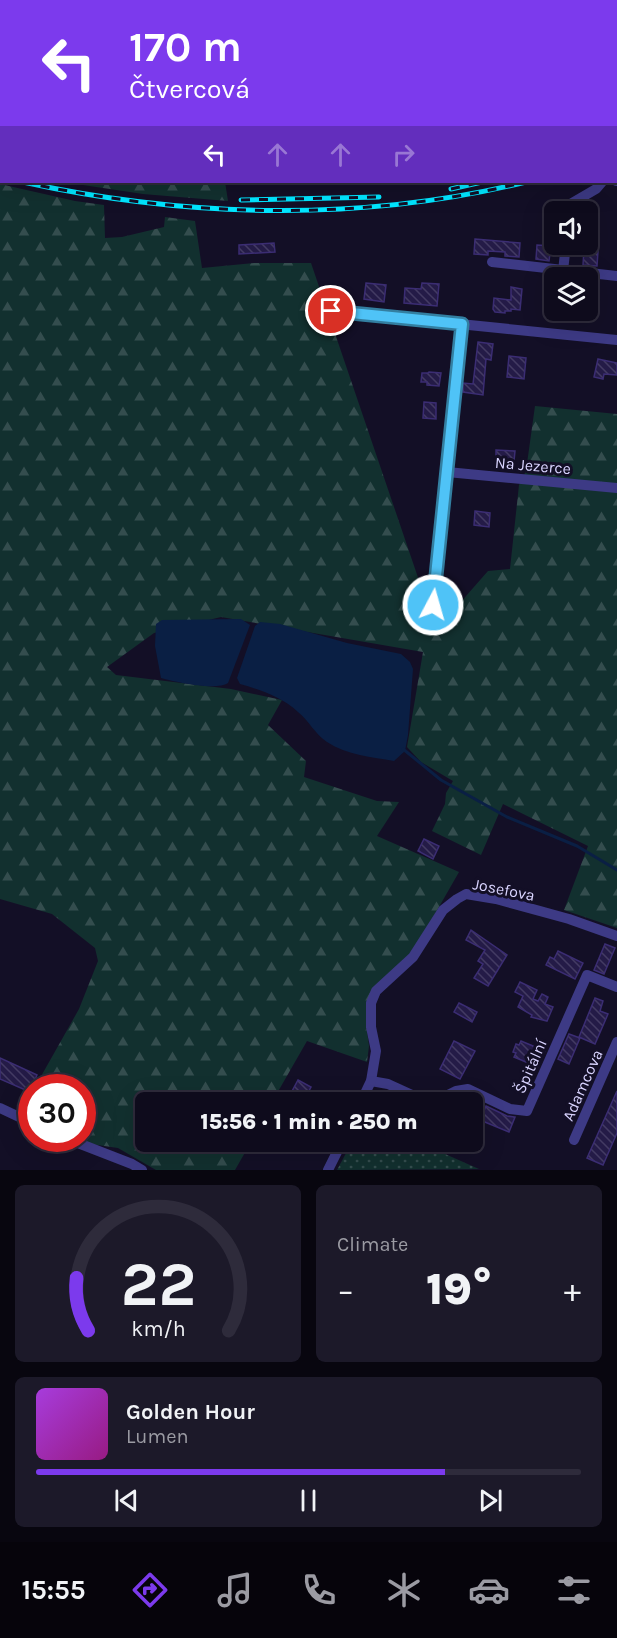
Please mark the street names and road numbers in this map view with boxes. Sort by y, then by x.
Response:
street label: Na Jezerce [494,453,572,478]
street label: Josefova [471,874,537,905]
street label: Špitální [510,1036,551,1096]
street label: Adamcova [558,1046,607,1124]

